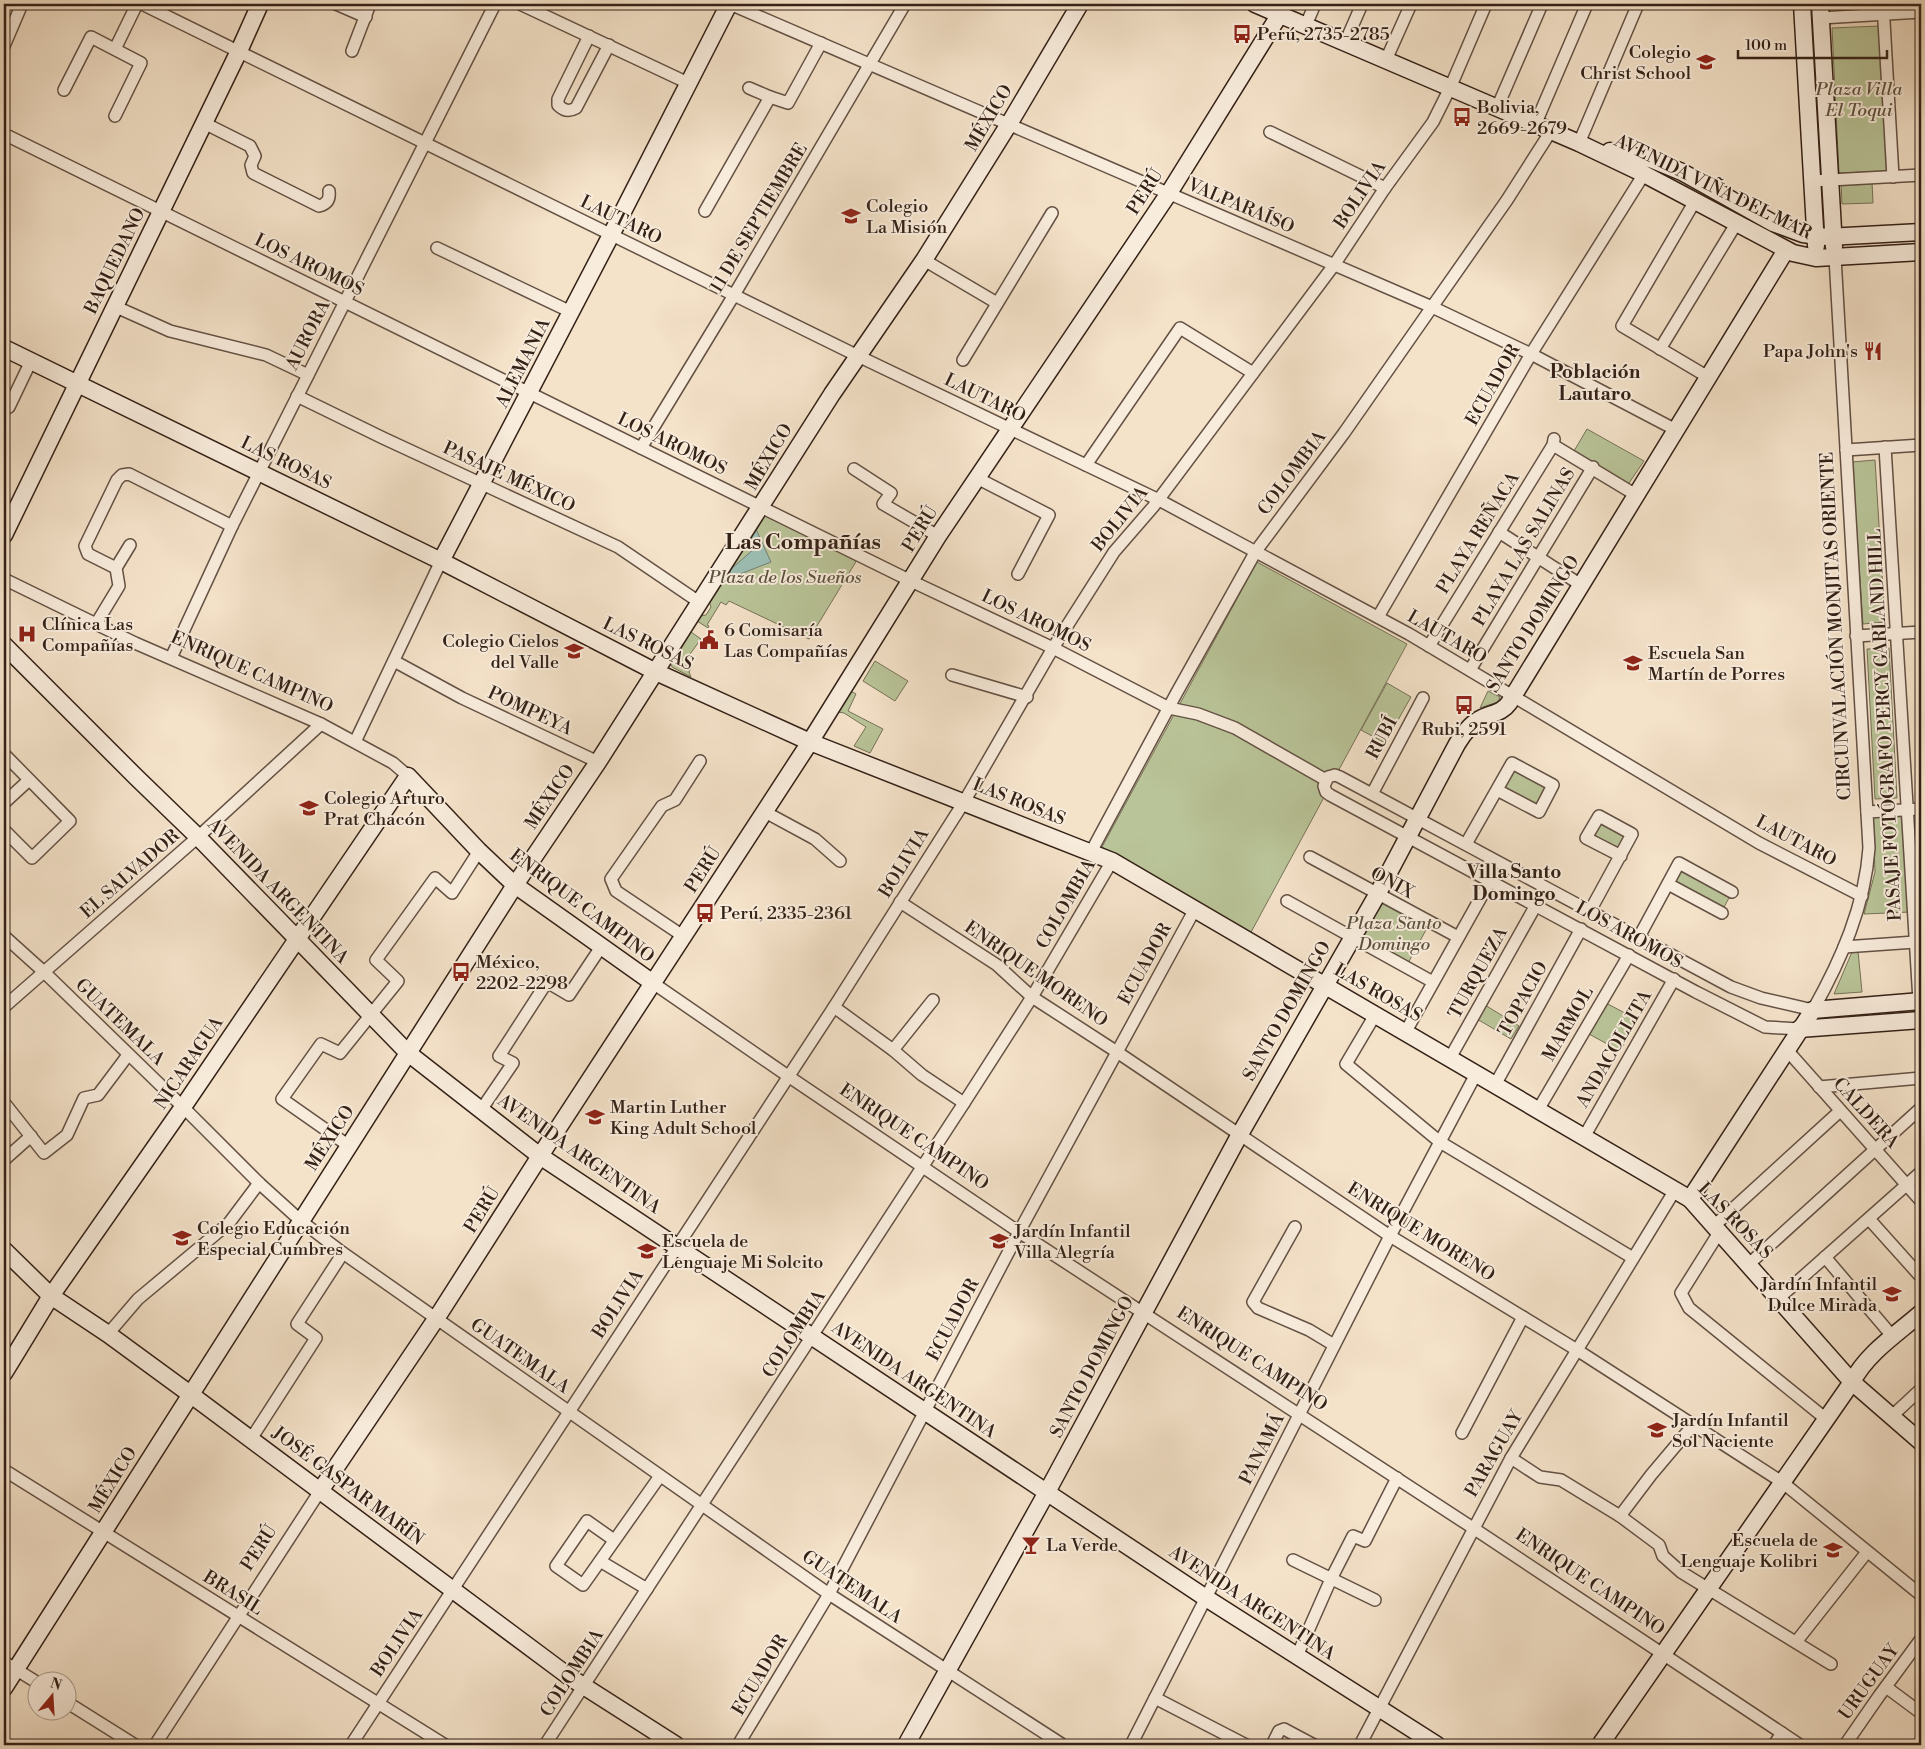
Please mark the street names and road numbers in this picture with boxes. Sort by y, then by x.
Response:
street label: MÉXICO [960,80,1018,156]
street label: AVENIDA VIÑA DEL MAR [1610,128,1816,245]
street label: 11 DE SEPTIEMBRE [705,139,813,297]
street label: BOLIVIA [1328,156,1392,234]
street label: PERÚ [1122,164,1169,219]
street label: VALPARAÍSO [1183,173,1298,239]
street label: LAUTARO [576,190,666,250]
street label: BAQUEDANO [79,204,151,319]
street label: LOS AROMOS [251,229,367,301]
street label: AURORA [280,296,336,375]
street label: ALEMANIA [490,314,556,413]
street label: ECUADOR [1461,340,1526,430]
street label: LAUTARO [940,368,1030,428]
street label: LOS AROMOS [614,408,730,480]
street label: MÉXICO [740,419,798,495]
street label: COLOMBIA [1253,426,1332,520]
street label: LAS ROSAS [237,431,335,495]
street label: PASAJE MÉXICO [439,436,579,518]
street label: CIRCUNVALACIÓN MONJITAS ORIENTE [1815,451,1857,801]
street label: PLAYA LAS SALINAS [1468,464,1580,630]
street label: PLAYA REÑACA [1430,467,1525,598]
street label: BOLIVIA [1086,481,1154,557]
street label: PERÚ [897,501,943,556]
street label: PASAJE FOTÓGRAFO PERCY GARLAND HILL [1863,528,1907,922]
street label: SANTO DOMINGO [1482,551,1584,697]
street label: LOS AROMOS [978,585,1094,657]
street label: LAUTARO [1403,605,1491,669]
street label: LAS ROSAS [599,612,697,676]
street label: ENRIQUE CAMPINO [167,626,337,718]
street label: POMPEYA [484,681,577,741]
street label: RUBÍ [1361,713,1403,763]
street label: MÉXICO [520,760,580,834]
street label: LAS ROSAS [969,773,1069,831]
street label: LAUTARO [1752,810,1840,872]
street label: AVENIDA ARGENTINA [202,813,354,969]
street label: EL SALVADOR [76,824,185,923]
street label: BOLIVIA [873,824,935,903]
street label: PERÚ [680,842,727,897]
street label: ENRIQUE CAMPINO [505,844,659,968]
street label: COLOMBIA [1031,854,1101,953]
street label: ONIX [1366,862,1419,905]
street label: LOS AROMOS [1571,896,1687,974]
street label: ENRIQUE MORENO [960,916,1112,1032]
street label: ECUADOR [1113,919,1177,1009]
street label: TURQUEZA [1443,922,1513,1023]
street label: SANTO DOMINGO [1238,937,1336,1085]
street label: TOPACIO [1493,958,1553,1040]
street label: LAS ROSAS [1330,959,1426,1027]
street label: GUATEMALA [70,973,170,1071]
street label: MARMOL [1537,982,1599,1066]
street label: ANDACOLLITA [1571,986,1657,1113]
street label: NICARAGUA [150,1012,229,1114]
street label: CALDERA [1828,1073,1904,1154]
street label: ENRIQUE CAMPINO [835,1078,993,1196]
street label: AVENIDA ARGENTINA [492,1088,666,1219]
street label: MÉXICO [300,1101,360,1175]
street label: ENRIQUE MORENO [1343,1177,1499,1287]
street label: LAS ROSAS [1693,1178,1777,1264]
street label: PERÚ [459,1182,505,1237]
street label: BOLIVIA [587,1265,649,1344]
street label: ECUADOR [922,1274,985,1365]
street label: COLOMBIA [757,1285,831,1382]
street label: SANTO DOMINGO [1045,1292,1139,1442]
street label: ENRIQUE CAMPINO [1172,1302,1332,1416]
street label: GUATEMALA [466,1313,575,1399]
street label: AVENIDA ARGENTINA [826,1316,1001,1444]
street label: PARAGUAY [1460,1406,1529,1501]
street label: PANAMÁ [1234,1409,1290,1488]
street label: JOSÉ GASPAR MARÍN [267,1421,429,1551]
street label: MÉXICO [84,1443,142,1517]
street label: PERÚ [236,1520,283,1575]
street label: ENRIQUE CAMPINO [1511,1523,1669,1641]
street label: AVENIDA ARGENTINA [1164,1540,1340,1666]
street label: GUATEMALA [797,1545,907,1629]
street label: BRASIL [198,1565,267,1620]
street label: BOLIVIA [365,1604,429,1682]
street label: COLOMBIA [535,1624,609,1721]
street label: ECUADOR [727,1630,793,1719]
street label: URUGUAY [1834,1639,1905,1724]

